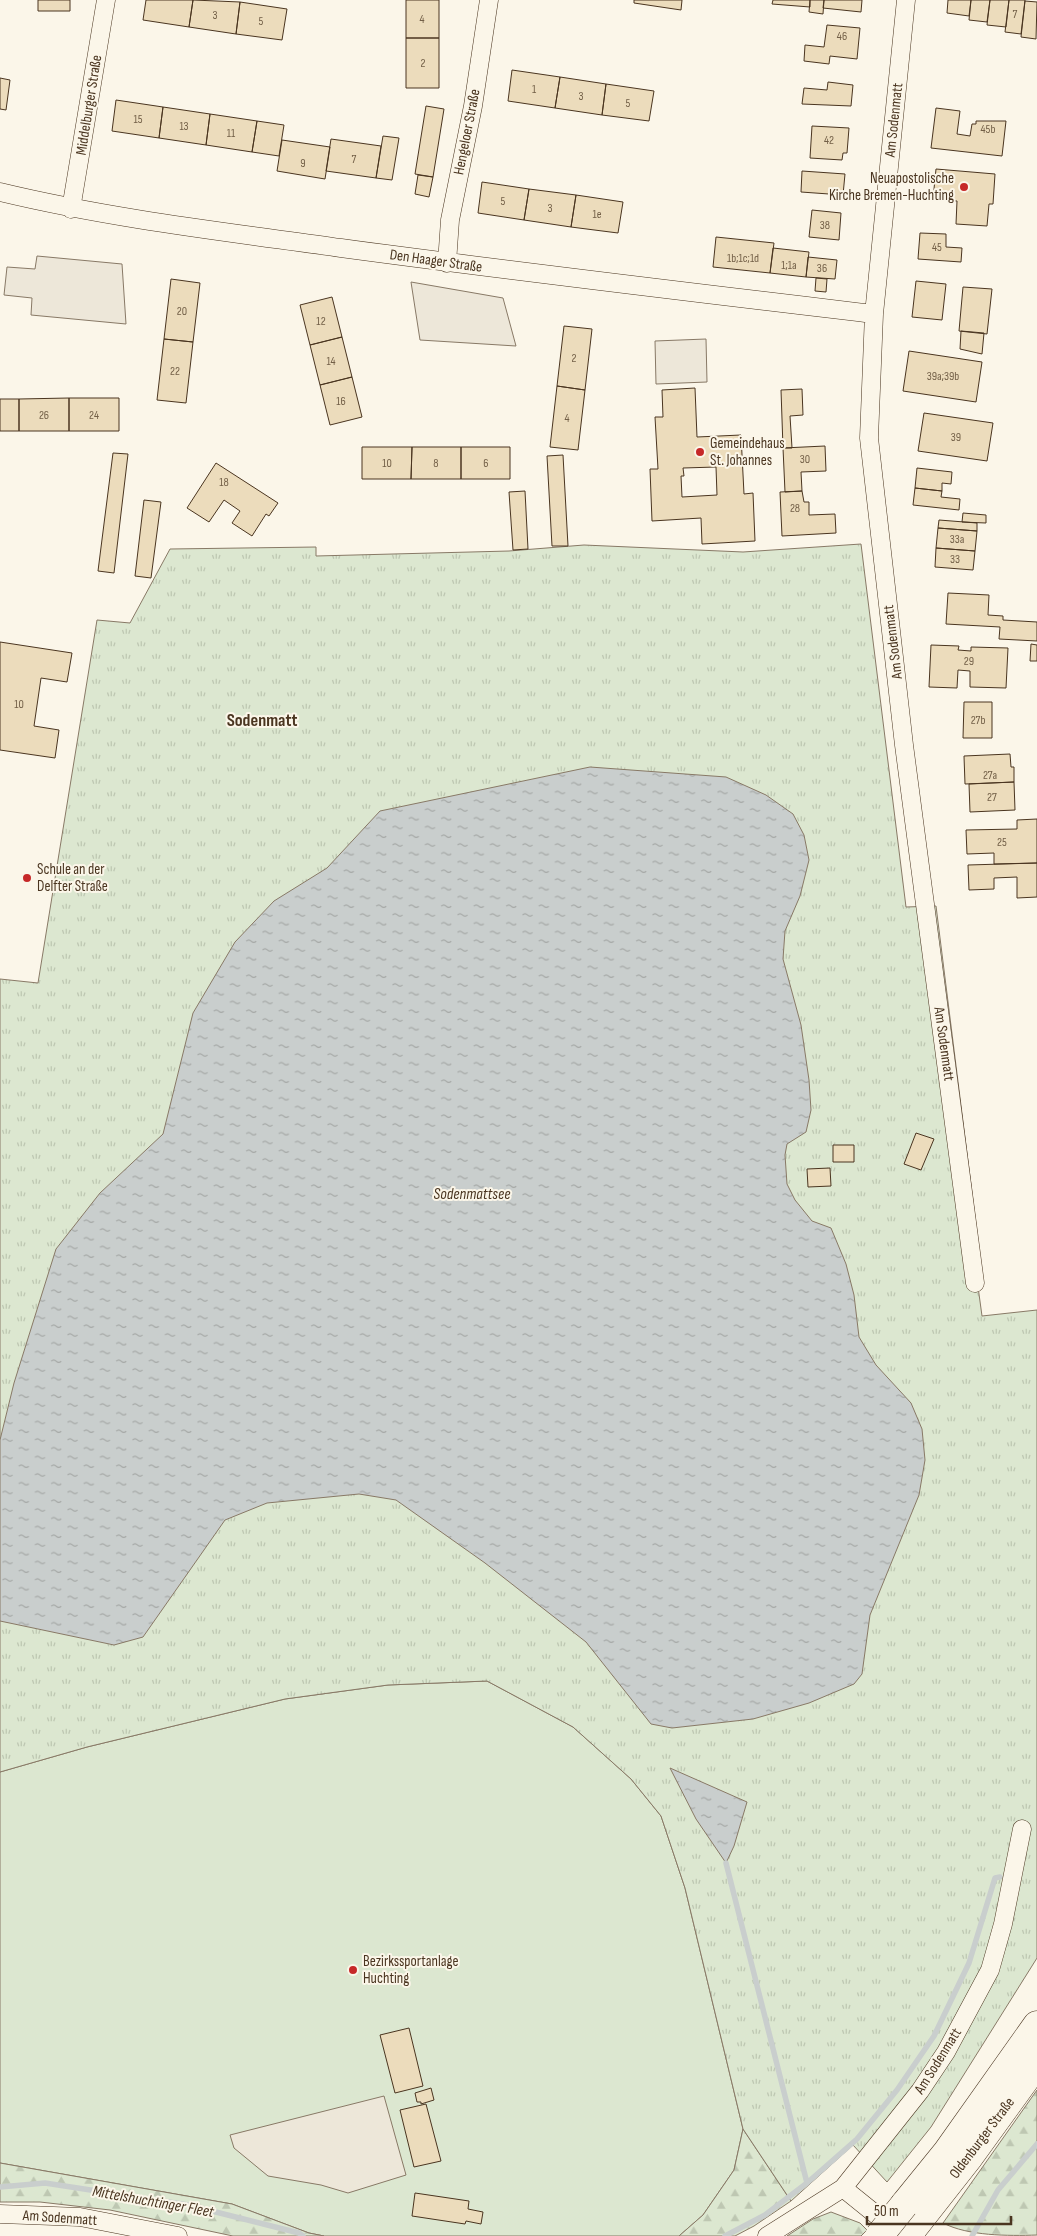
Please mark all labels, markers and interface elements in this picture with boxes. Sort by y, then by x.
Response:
house number: 7 [1013,7,1018,22]
house number: 3 [212,8,218,23]
house number: 4 [419,12,425,27]
house number: 5 [259,14,264,29]
house number: 46 [837,29,847,44]
street label: Middelburger Straße [72,54,106,156]
house number: 2 [421,56,426,71]
street label: Am Sodenmatt [881,81,907,159]
house number: 1 [532,82,537,97]
street label: Hengeloer Straße [449,88,485,176]
house number: 3 [578,89,584,104]
house number: 5 [626,96,631,111]
house number: 15 [133,112,143,127]
house number: 13 [179,119,189,134]
house number: 45b [981,122,995,137]
house number: 11 [227,126,236,141]
house number: 42 [824,133,834,148]
house number: 7 [352,152,357,167]
house number: 9 [300,156,306,171]
place label: Neuapostolische Kirche Bremen-Huchting [829,169,954,205]
marker: Neuapostolische Kirche Bremen-Huchting [958,181,970,193]
house number: 5 [501,194,506,209]
house number: 3 [547,201,553,216]
house number: 1e [592,207,602,222]
house number: 38 [820,218,830,233]
house number: 45 [932,240,942,255]
street label: Den Haager Straße [389,245,483,277]
house number: 1b;1c;1d [727,251,759,266]
house number: 1;1a [781,258,797,273]
house number: 36 [817,261,827,276]
house number: 20 [177,304,187,319]
house number: 12 [316,314,326,329]
house number: 2 [572,351,577,366]
house number: 14 [326,354,336,369]
house number: 22 [170,364,180,379]
house number: 39a;39b [927,369,959,384]
house number: 16 [336,394,346,409]
house number: 26 [39,408,49,423]
house number: 24 [89,408,99,423]
house number: 4 [564,411,570,426]
house number: 39 [951,430,961,445]
place label: Gemeindehaus St. Johannes [710,434,785,470]
marker: Gemeindehaus St. Johannes [694,446,706,458]
house number: 30 [800,452,810,467]
house number: 10 [382,456,392,471]
house number: 8 [433,456,439,471]
house number: 6 [483,456,489,471]
house number: 18 [219,475,229,490]
house number: 28 [790,501,800,516]
house number: 33a [950,532,965,547]
house number: 33 [950,552,960,567]
street label: Am Sodenmatt [879,603,907,681]
house number: 29 [964,654,974,669]
house number: 10 [14,697,24,712]
district label: Sodenmatt [227,710,297,731]
house number: 27b [971,713,985,728]
house number: 27a [983,768,997,783]
house number: 27 [987,790,997,805]
house number: 25 [997,835,1007,850]
place label: Schule an der Delfter Straße [37,860,108,896]
marker: Schule an der Delfter Straße [21,872,33,884]
street label: Am Sodenmatt [929,1005,959,1083]
water label: Sodenmattsee [434,1185,510,1204]
place label: Bezirkssportanlage Huchting [363,1952,458,1988]
marker: Bezirkssportanlage Huchting [347,1964,359,1976]
street label: Am Sodenmatt [910,2024,966,2099]
street label: Oldenburger Straße [945,2094,1019,2182]
water label: Mittelshuchtinger Fleet [91,2182,216,2222]
scale bar [867,2194,1011,2226]
text: 50 m [874,2202,899,2221]
street label: Am Sodenmatt [21,2206,98,2230]

